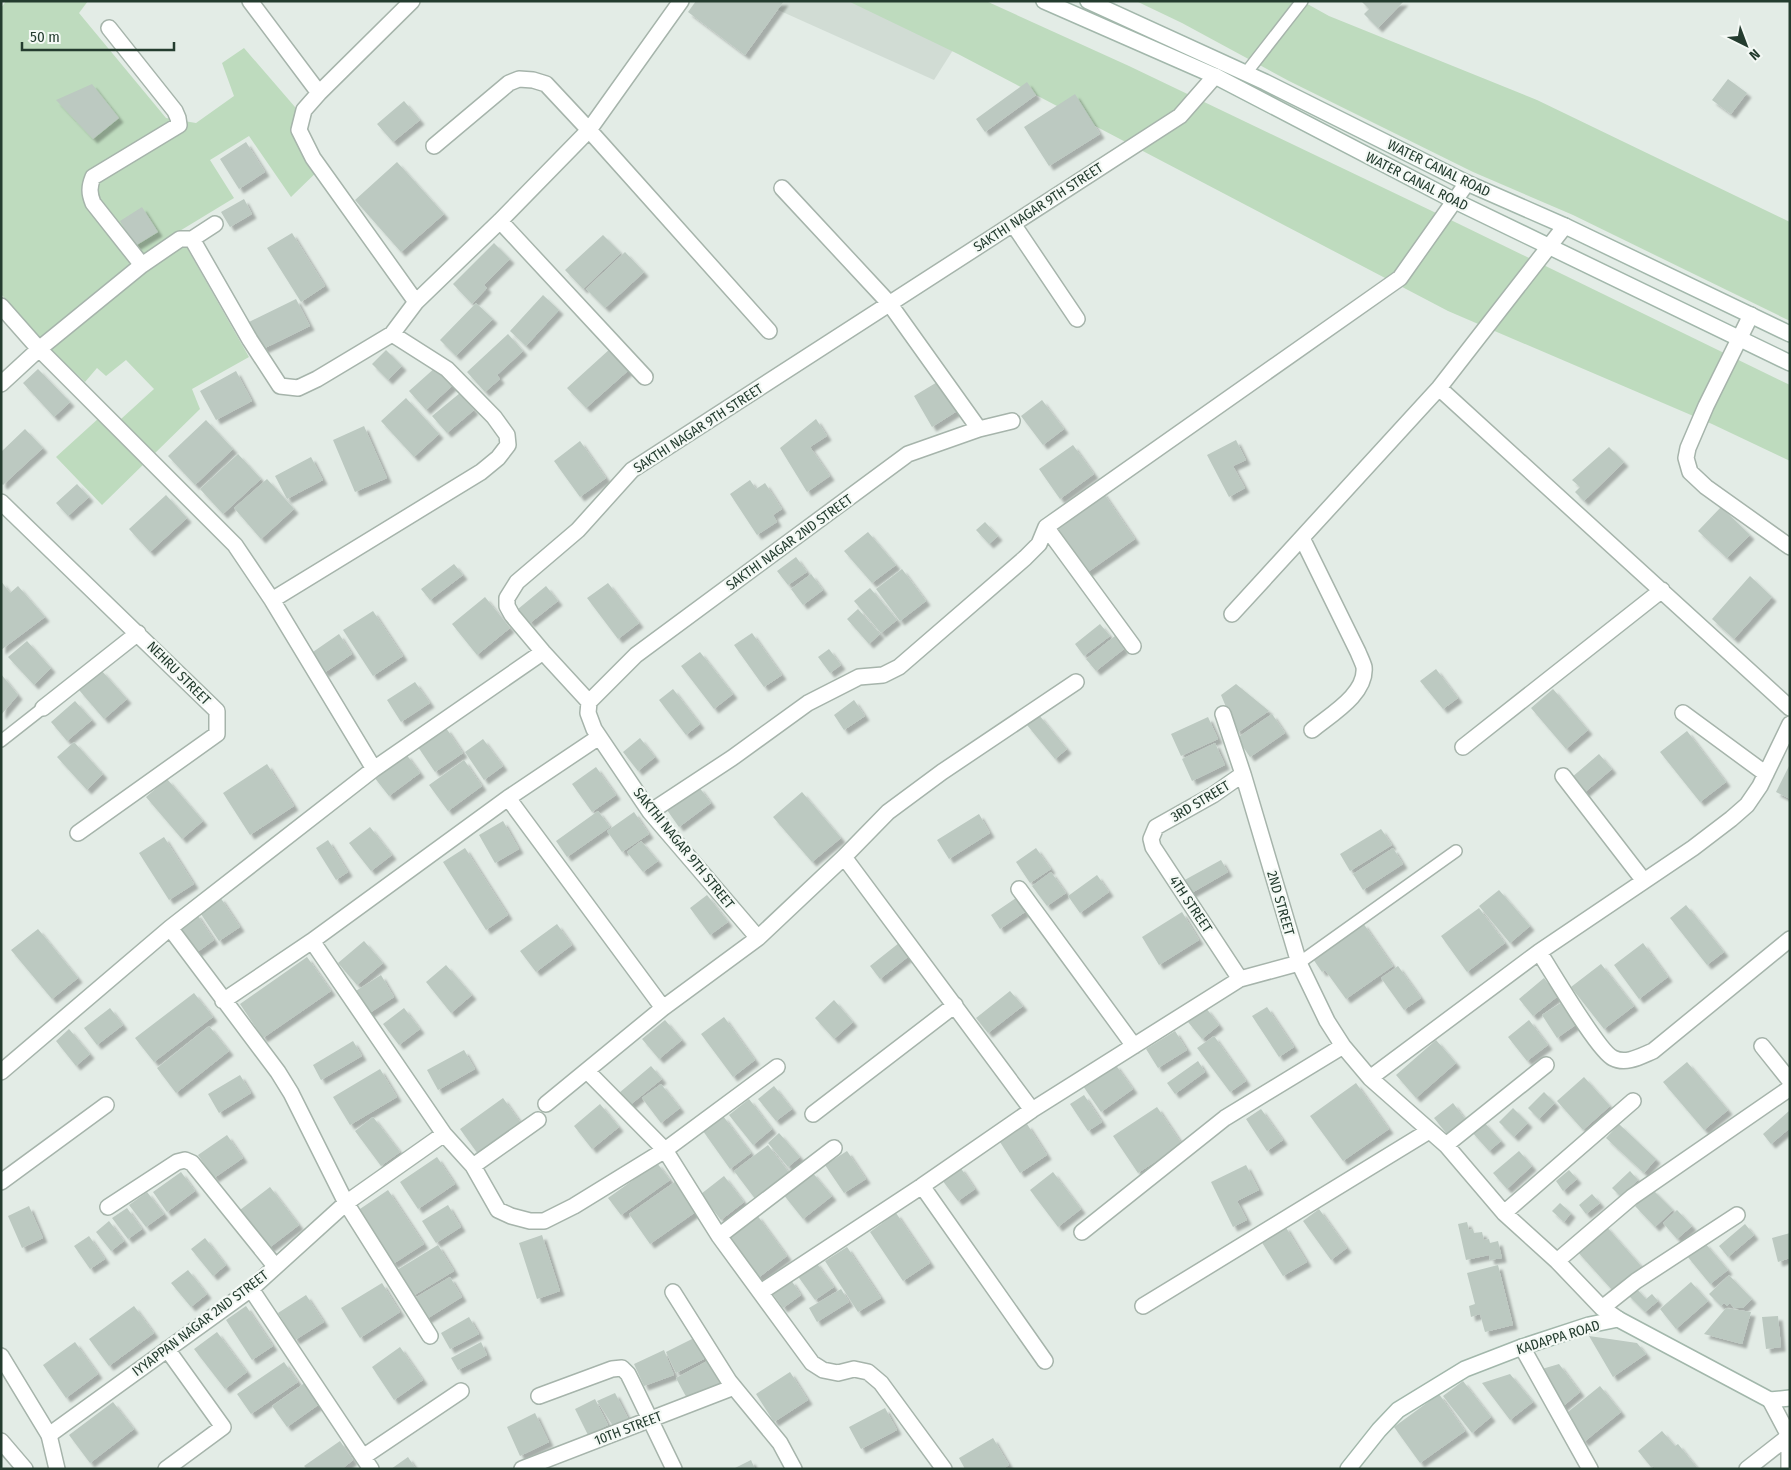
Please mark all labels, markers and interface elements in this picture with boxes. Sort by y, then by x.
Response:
scale bar [22,20,175,52]
north arrow [1721,20,1771,70]
text: 50 m [30,28,60,46]
text: N [1746,45,1763,63]
street label: WATER CANAL ROAD [1385,136,1493,200]
street label: WATER CANAL ROAD [1363,148,1471,214]
street label: SAKTHI NAGAR 9TH STREET [970,159,1107,256]
street label: SAKTHI NAGAR 9TH STREET [630,380,767,477]
street label: SAKTHI NAGAR 2ND STREET [723,491,856,594]
street label: NEHRU STREET [143,638,214,709]
street label: 3RD STREET [1168,777,1233,826]
street label: SAKTHI NAGAR 9TH STREET [630,784,738,913]
street label: 2ND STREET [1263,869,1298,938]
street label: 4TH STREET [1165,873,1216,936]
street label: IYYAPPAN NAGAR 2ND STREET [129,1266,272,1380]
street label: KADAPPA ROAD [1514,1317,1602,1358]
street label: 10TH STREET [592,1408,665,1449]

